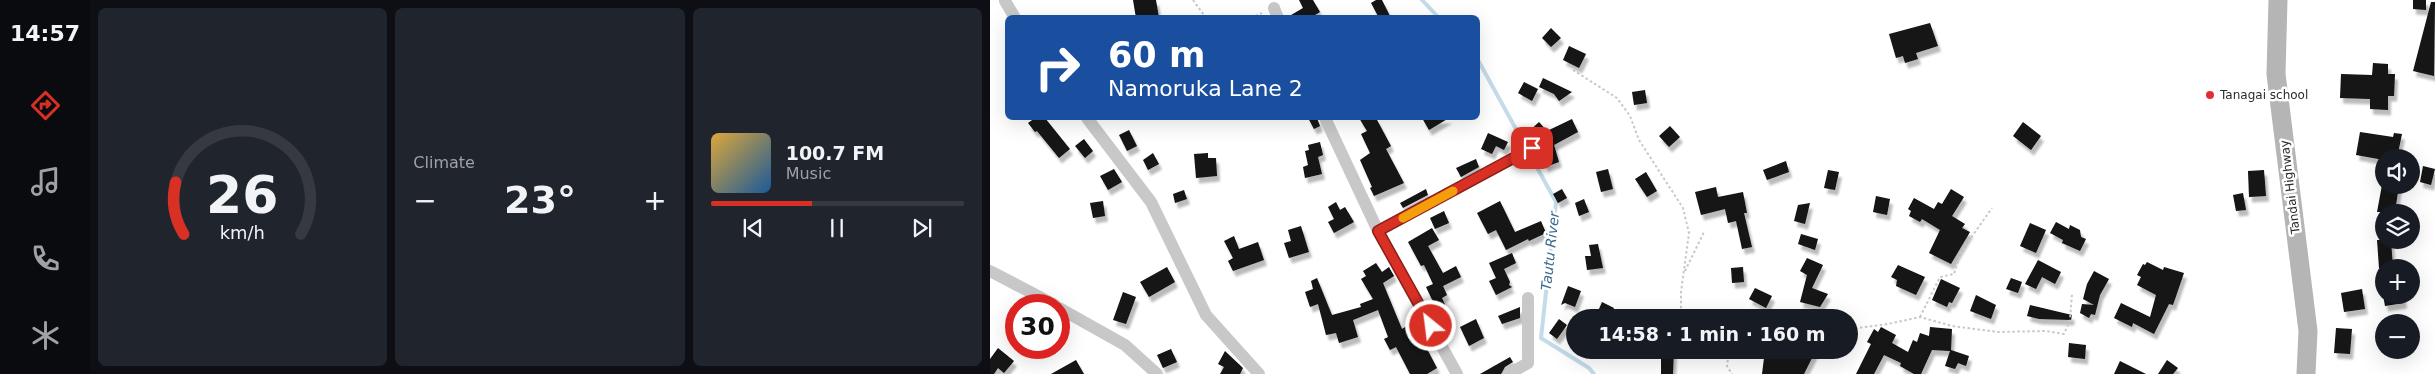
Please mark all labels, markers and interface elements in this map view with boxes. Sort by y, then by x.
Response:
text: 14:57 [10,21,80,46]
icon: right [1025,35,1090,100]
text: 60 m [1108,35,1205,75]
text: Namoruka Lane 2 [1108,76,1303,101]
icon: directions [28,88,63,123]
place label: Tanagai school [2219,88,2308,102]
marker: Tanagai school [2204,89,2216,101]
pin [1511,127,1553,169]
icon: arrive [1518,134,1546,162]
street label: Tandai Highway [2277,139,2303,236]
text: 100.7 FM [786,142,884,164]
map controls [2375,149,2420,359]
button: sound [2375,149,2420,194]
text: Climate [413,153,475,172]
icon: music [28,164,63,199]
text: Music [786,164,831,183]
text: 26 [206,165,279,225]
text: 23° [504,178,576,222]
text: − [413,184,437,217]
text: + [643,184,667,217]
button: layers [2375,204,2420,249]
water label: Tautu River [1538,209,1562,291]
icon: previous [739,214,767,242]
icon: pause [823,214,851,242]
icon: next [908,214,936,242]
text: km/h [220,222,265,243]
icon: phone [28,241,63,276]
button: + [2375,259,2420,304]
speed limit sign: 30 [1005,294,1070,359]
position arrow [1404,299,1456,351]
button: − [2375,314,2420,359]
icon: climate [28,318,63,353]
text: 14:58 · 1 min · 160 m [1598,323,1826,345]

